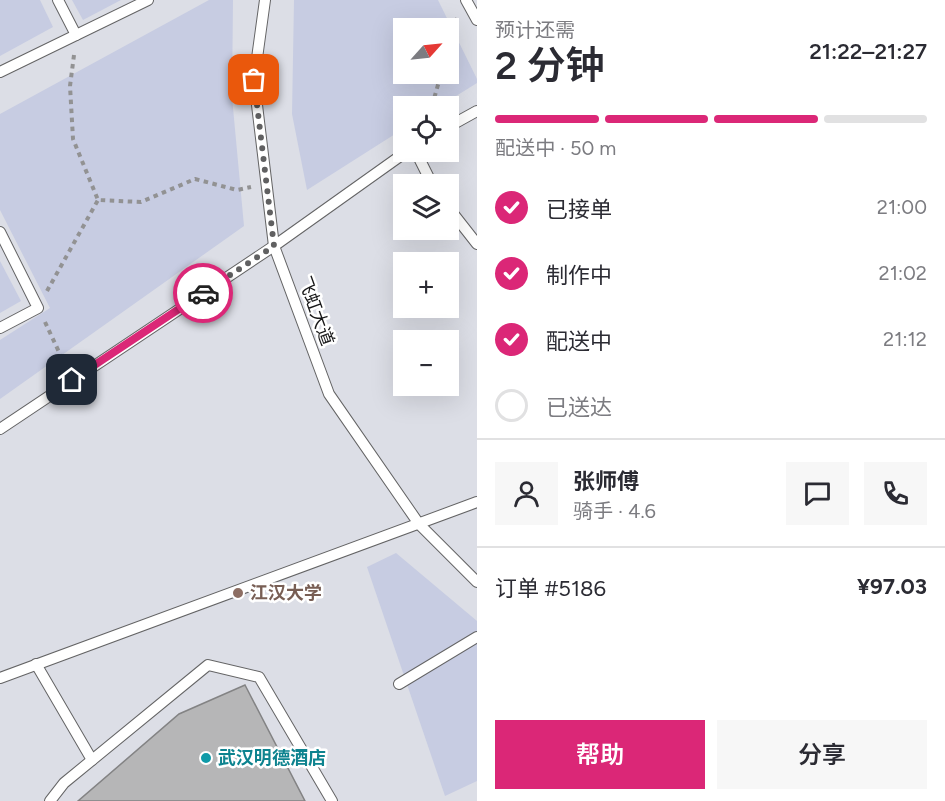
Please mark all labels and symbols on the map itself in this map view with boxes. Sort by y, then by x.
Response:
north arrow [393,18,459,84]
pin [228,54,279,105]
courier [173,263,233,323]
street label: 飞虹大道 [293,273,339,349]
pin [46,354,97,405]
place label: 江汉大学 [250,582,322,604]
marker: 江汉大学 [231,586,245,600]
place label: 武汉明德酒店 [218,747,326,769]
marker: 武汉明德酒店 [199,751,213,765]

